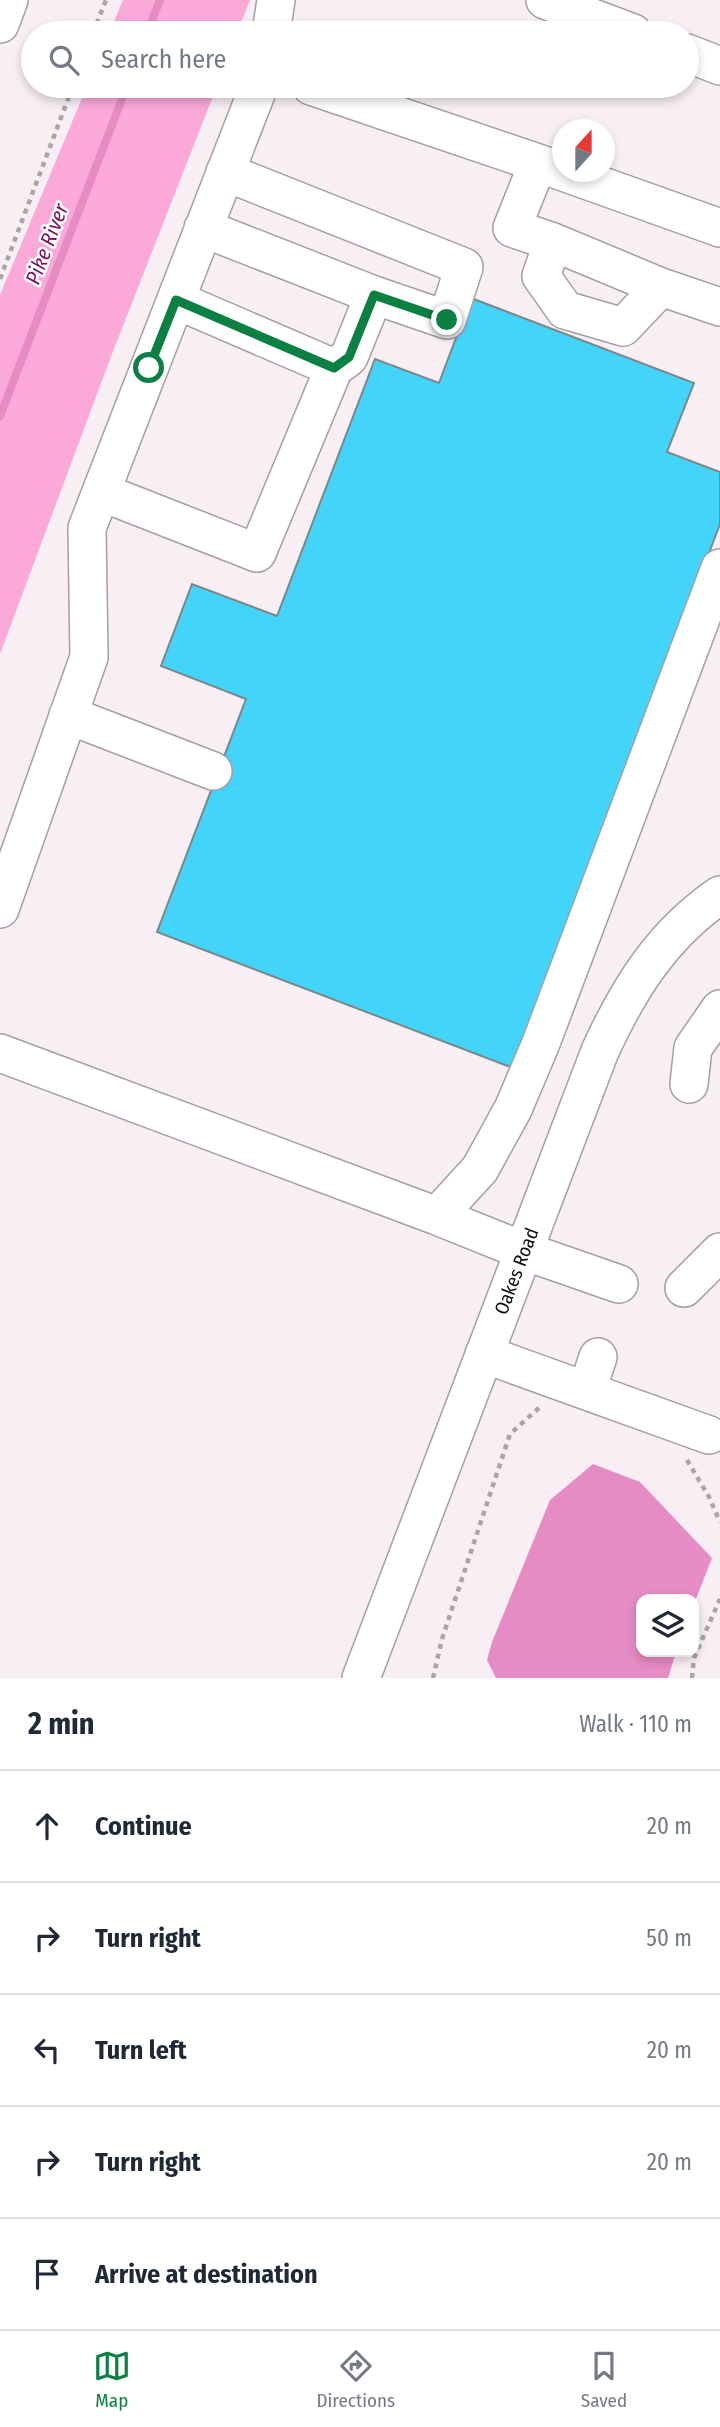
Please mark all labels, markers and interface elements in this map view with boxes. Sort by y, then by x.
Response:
search box [21,21,699,98]
icon: search [45,41,83,79]
text: Search here [101,44,226,75]
north arrow [552,119,615,182]
water label: Pike River [20,199,75,288]
route end [431,304,462,335]
route start [133,352,164,383]
street label: Oakes Road [489,1225,544,1318]
map controls [636,1594,699,1657]
button: layers [636,1594,699,1657]
text: 2 min [28,1706,95,1742]
text: Walk · 110 m [579,1710,692,1738]
icon: ahead [28,1807,66,1845]
text: Continue [95,1811,192,1842]
text: 20 m [647,1812,692,1840]
icon: right [28,1919,66,1957]
text: Turn right [95,1923,201,1954]
text: 50 m [646,1924,692,1952]
icon: left [28,2031,66,2069]
text: Turn left [95,2035,187,2066]
text: 20 m [647,2036,692,2064]
icon: right [28,2143,66,2181]
text: Turn right [95,2147,201,2178]
text: 20 m [647,2148,692,2176]
icon: arrive [28,2255,66,2293]
text: Arrive at destination [95,2259,318,2290]
tab: Map [93,2347,131,2412]
tab: Directions [317,2347,395,2412]
tab: Saved [581,2347,627,2412]

